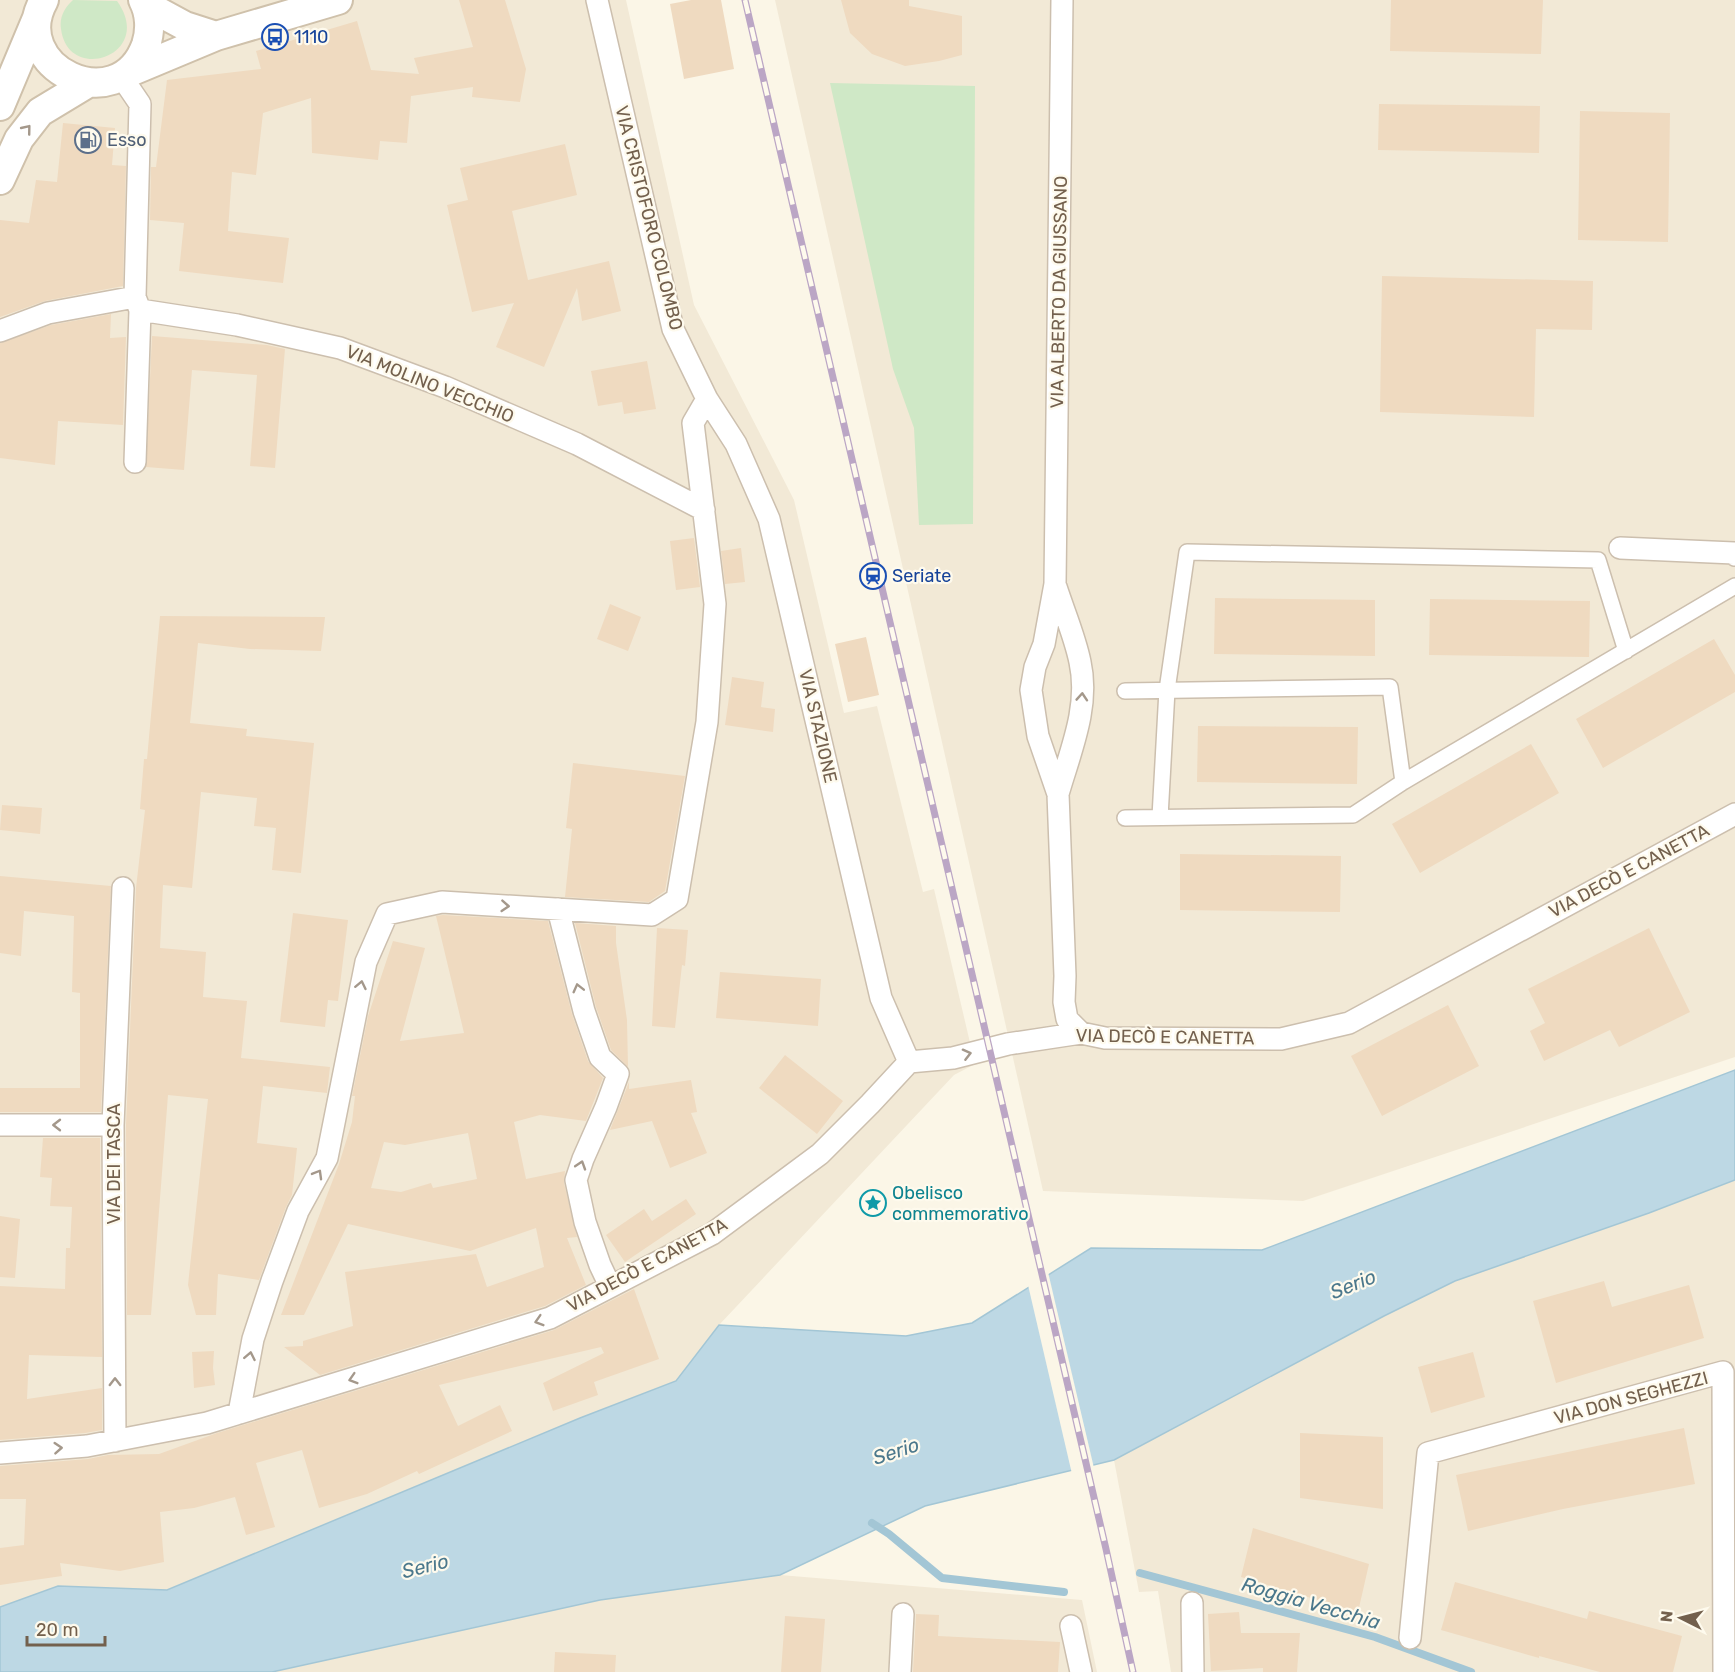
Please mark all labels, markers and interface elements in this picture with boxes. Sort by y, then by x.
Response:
bus stop icon: 1110 [260,22,290,52]
place label: 1110 [294,26,329,48]
street label: VIA CRISTOFORO COLOMBO [610,103,688,333]
one-way arrow [20,125,31,136]
fuel station icon: Esso [73,125,103,155]
place label: Esso [107,129,147,151]
street label: VIA ALBERTO DA GIUSSANO [1046,175,1072,409]
street label: VIA MOLINO VECCHIO [343,340,517,428]
station icon: Seriate [858,561,888,591]
place label: Seriate [892,565,951,587]
street label: VIA STAZIONE [794,667,842,785]
one-way arrow [1075,692,1088,701]
street label: VIA DECÒ E CANETTA [1545,819,1713,923]
one-way arrow [500,899,509,912]
one-way arrow [354,980,367,990]
one-way arrow [573,983,585,994]
street label: VIA DECÒ E CANETTA [1075,1024,1255,1050]
one-way arrow [961,1049,971,1062]
street label: VIA DEI TASCA [103,1104,125,1224]
one-way arrow [52,1119,61,1131]
one-way arrow [574,1160,587,1171]
one-way arrow [311,1170,323,1180]
place label: Obelisco commemorativo [892,1182,1029,1225]
place icon: Obelisco commemorativo [858,1188,888,1218]
street label: VIA DECÒ E CANETTA [563,1213,731,1317]
water label: Serio [1326,1264,1380,1304]
one-way arrow [534,1314,545,1326]
one-way arrow [243,1351,256,1361]
street label: VIA DON SEGHEZZI [1551,1367,1711,1429]
one-way arrow [348,1371,359,1384]
one-way arrow [109,1378,121,1387]
water label: Serio [870,1432,922,1470]
one-way arrow [53,1442,62,1455]
water label: Serio [399,1549,451,1583]
water label: Roggia Vecchia [1239,1572,1383,1634]
north arrow [1651,1588,1711,1648]
scale bar [27,1609,105,1647]
text: N [1657,1610,1677,1623]
text: 20 m [36,1619,78,1641]

